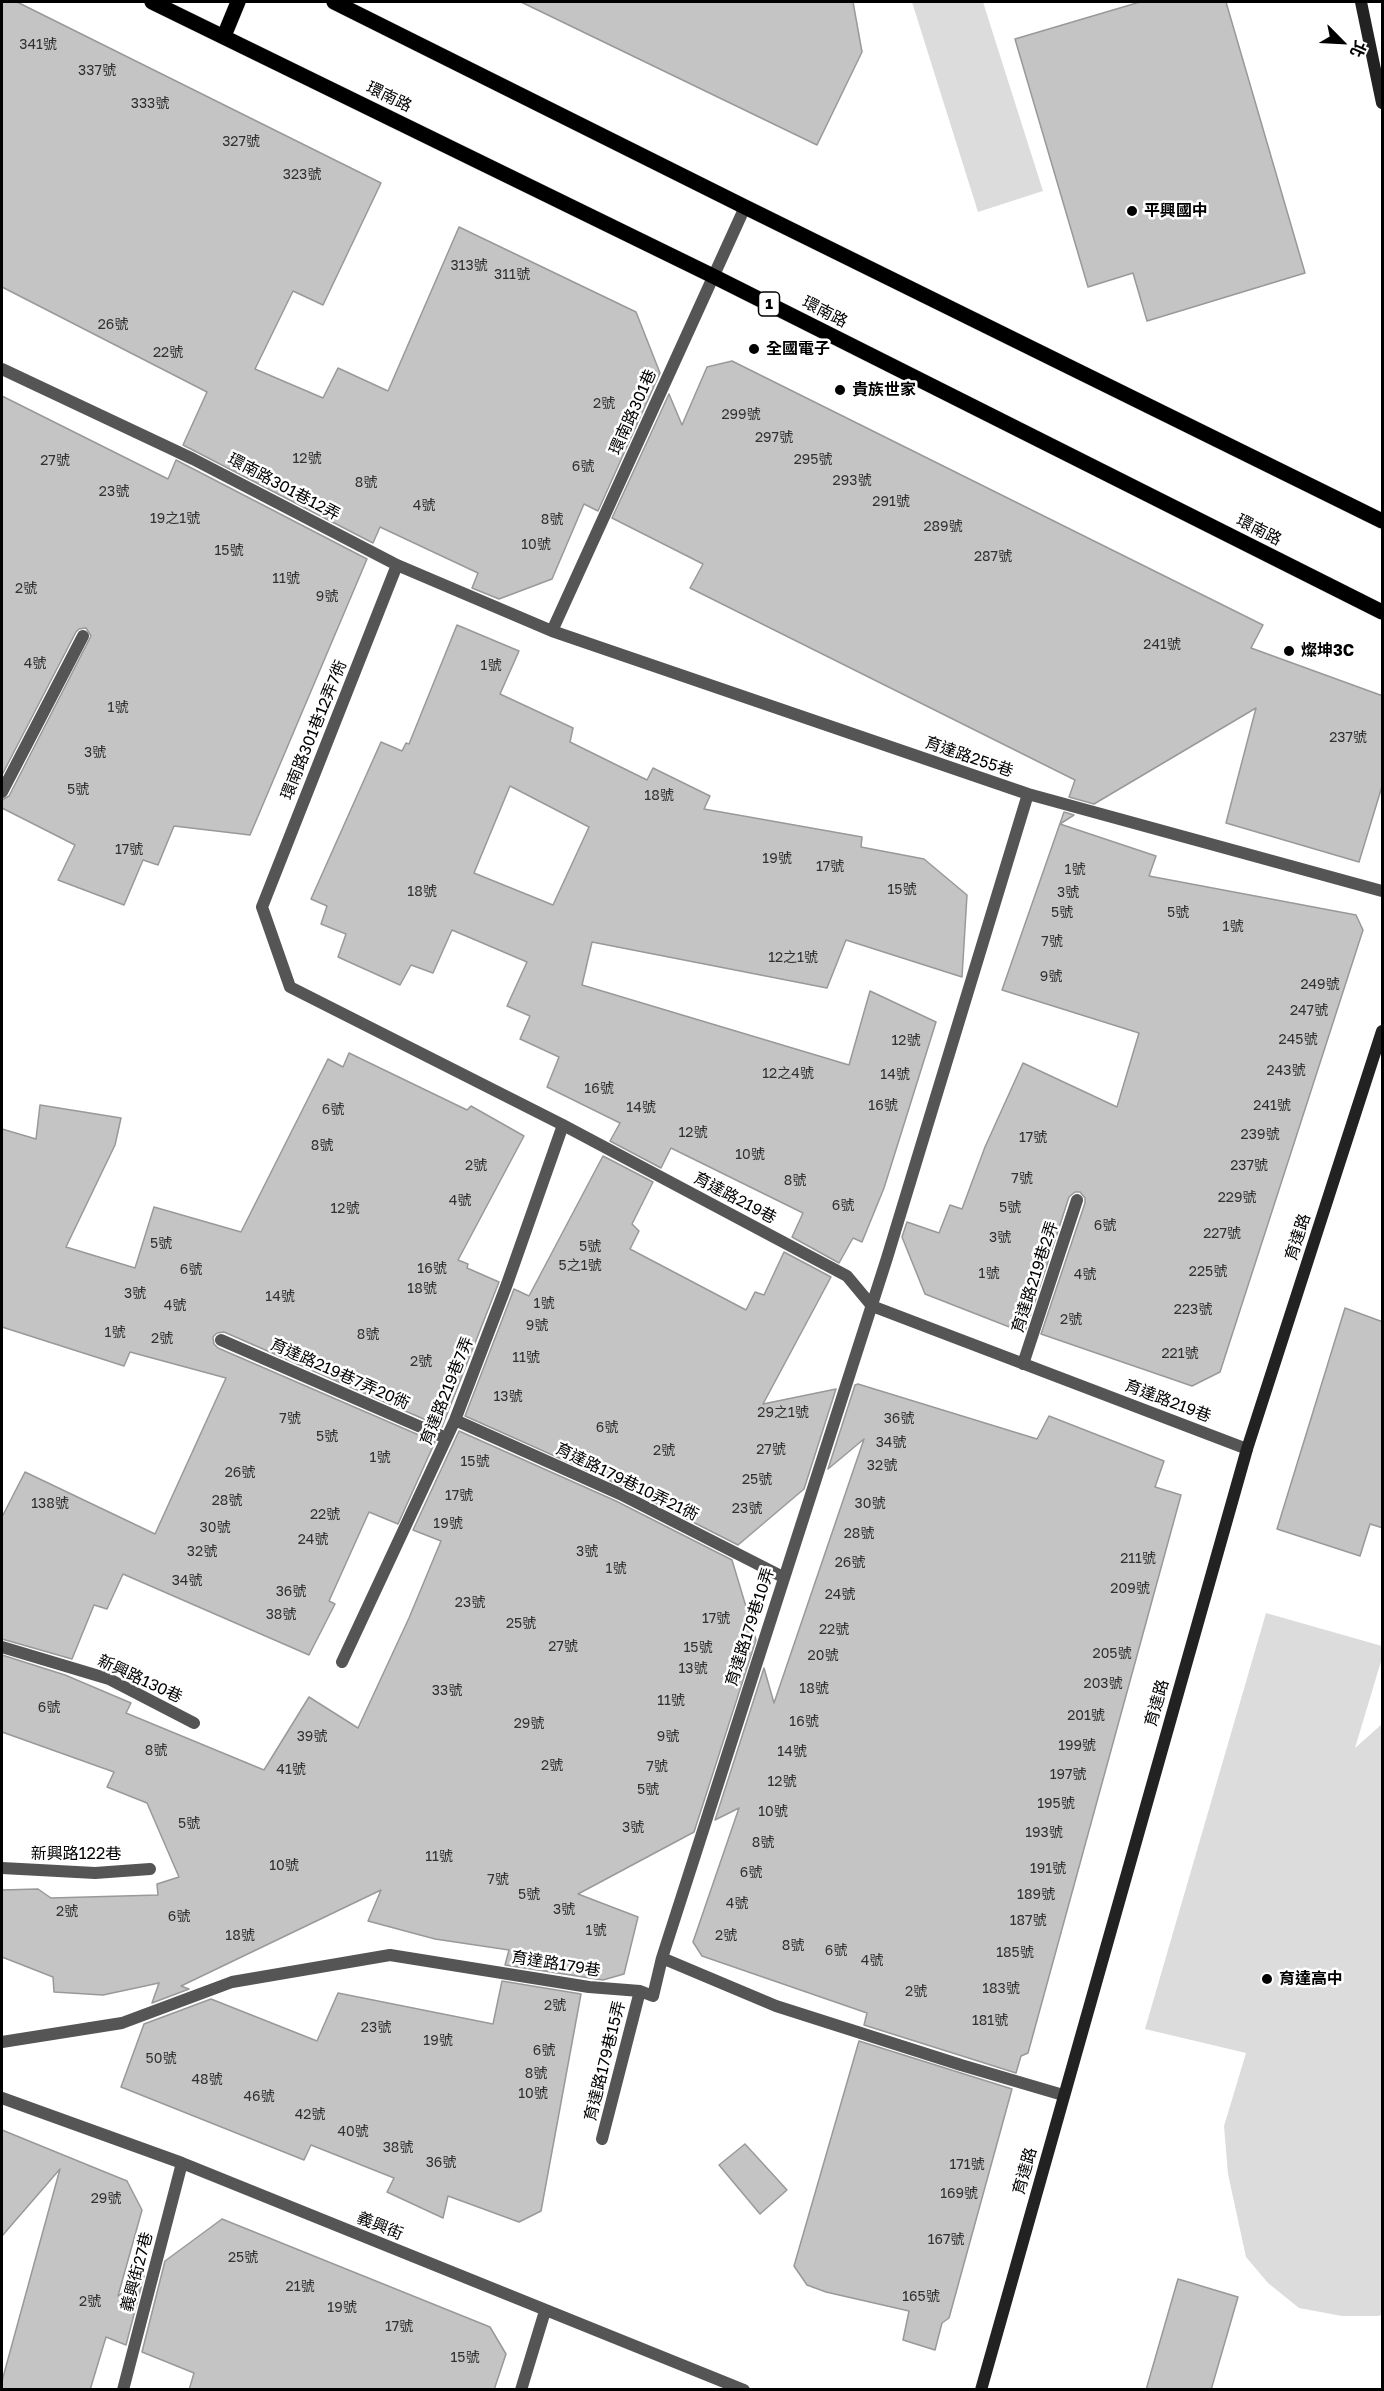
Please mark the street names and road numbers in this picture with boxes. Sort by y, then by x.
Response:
street label: 環南路 [363,78,415,116]
road number: 1 [758,292,780,316]
street label: 環南路 [799,293,851,331]
street label: 環南路301巷 [606,367,660,457]
street label: 環南路301巷12弄 [225,449,343,525]
street label: 環南路 [1233,511,1285,549]
street label: 環南路301巷12弄7衖 [277,658,351,802]
street label: 育達路255巷 [922,733,1016,781]
street label: 育達路219巷 [690,1168,780,1228]
street label: 育達路 [1281,1211,1315,1263]
street label: 育達路219巷2弄 [1008,1219,1062,1335]
street label: 育達路219巷7弄 [417,1334,477,1448]
street label: 育達路219巷7弄20衖 [267,1335,413,1413]
street label: 育達路219巷 [1122,1376,1214,1426]
street label: 育達路179巷10弄21衖 [552,1439,702,1525]
street label: 育達路179巷10弄 [722,1565,778,1689]
street label: 新興路130巷 [95,1651,185,1707]
street label: 育達路 [1141,1677,1173,1729]
street label: 新興路122巷 [31,1844,121,1864]
street label: 育達路179巷 [510,1947,602,1981]
street label: 育達路179巷15弄 [581,1999,629,2123]
street label: 育達路 [1009,2145,1041,2197]
street label: 義興街 [354,2208,406,2244]
street label: 義興街27巷 [117,2230,157,2314]

